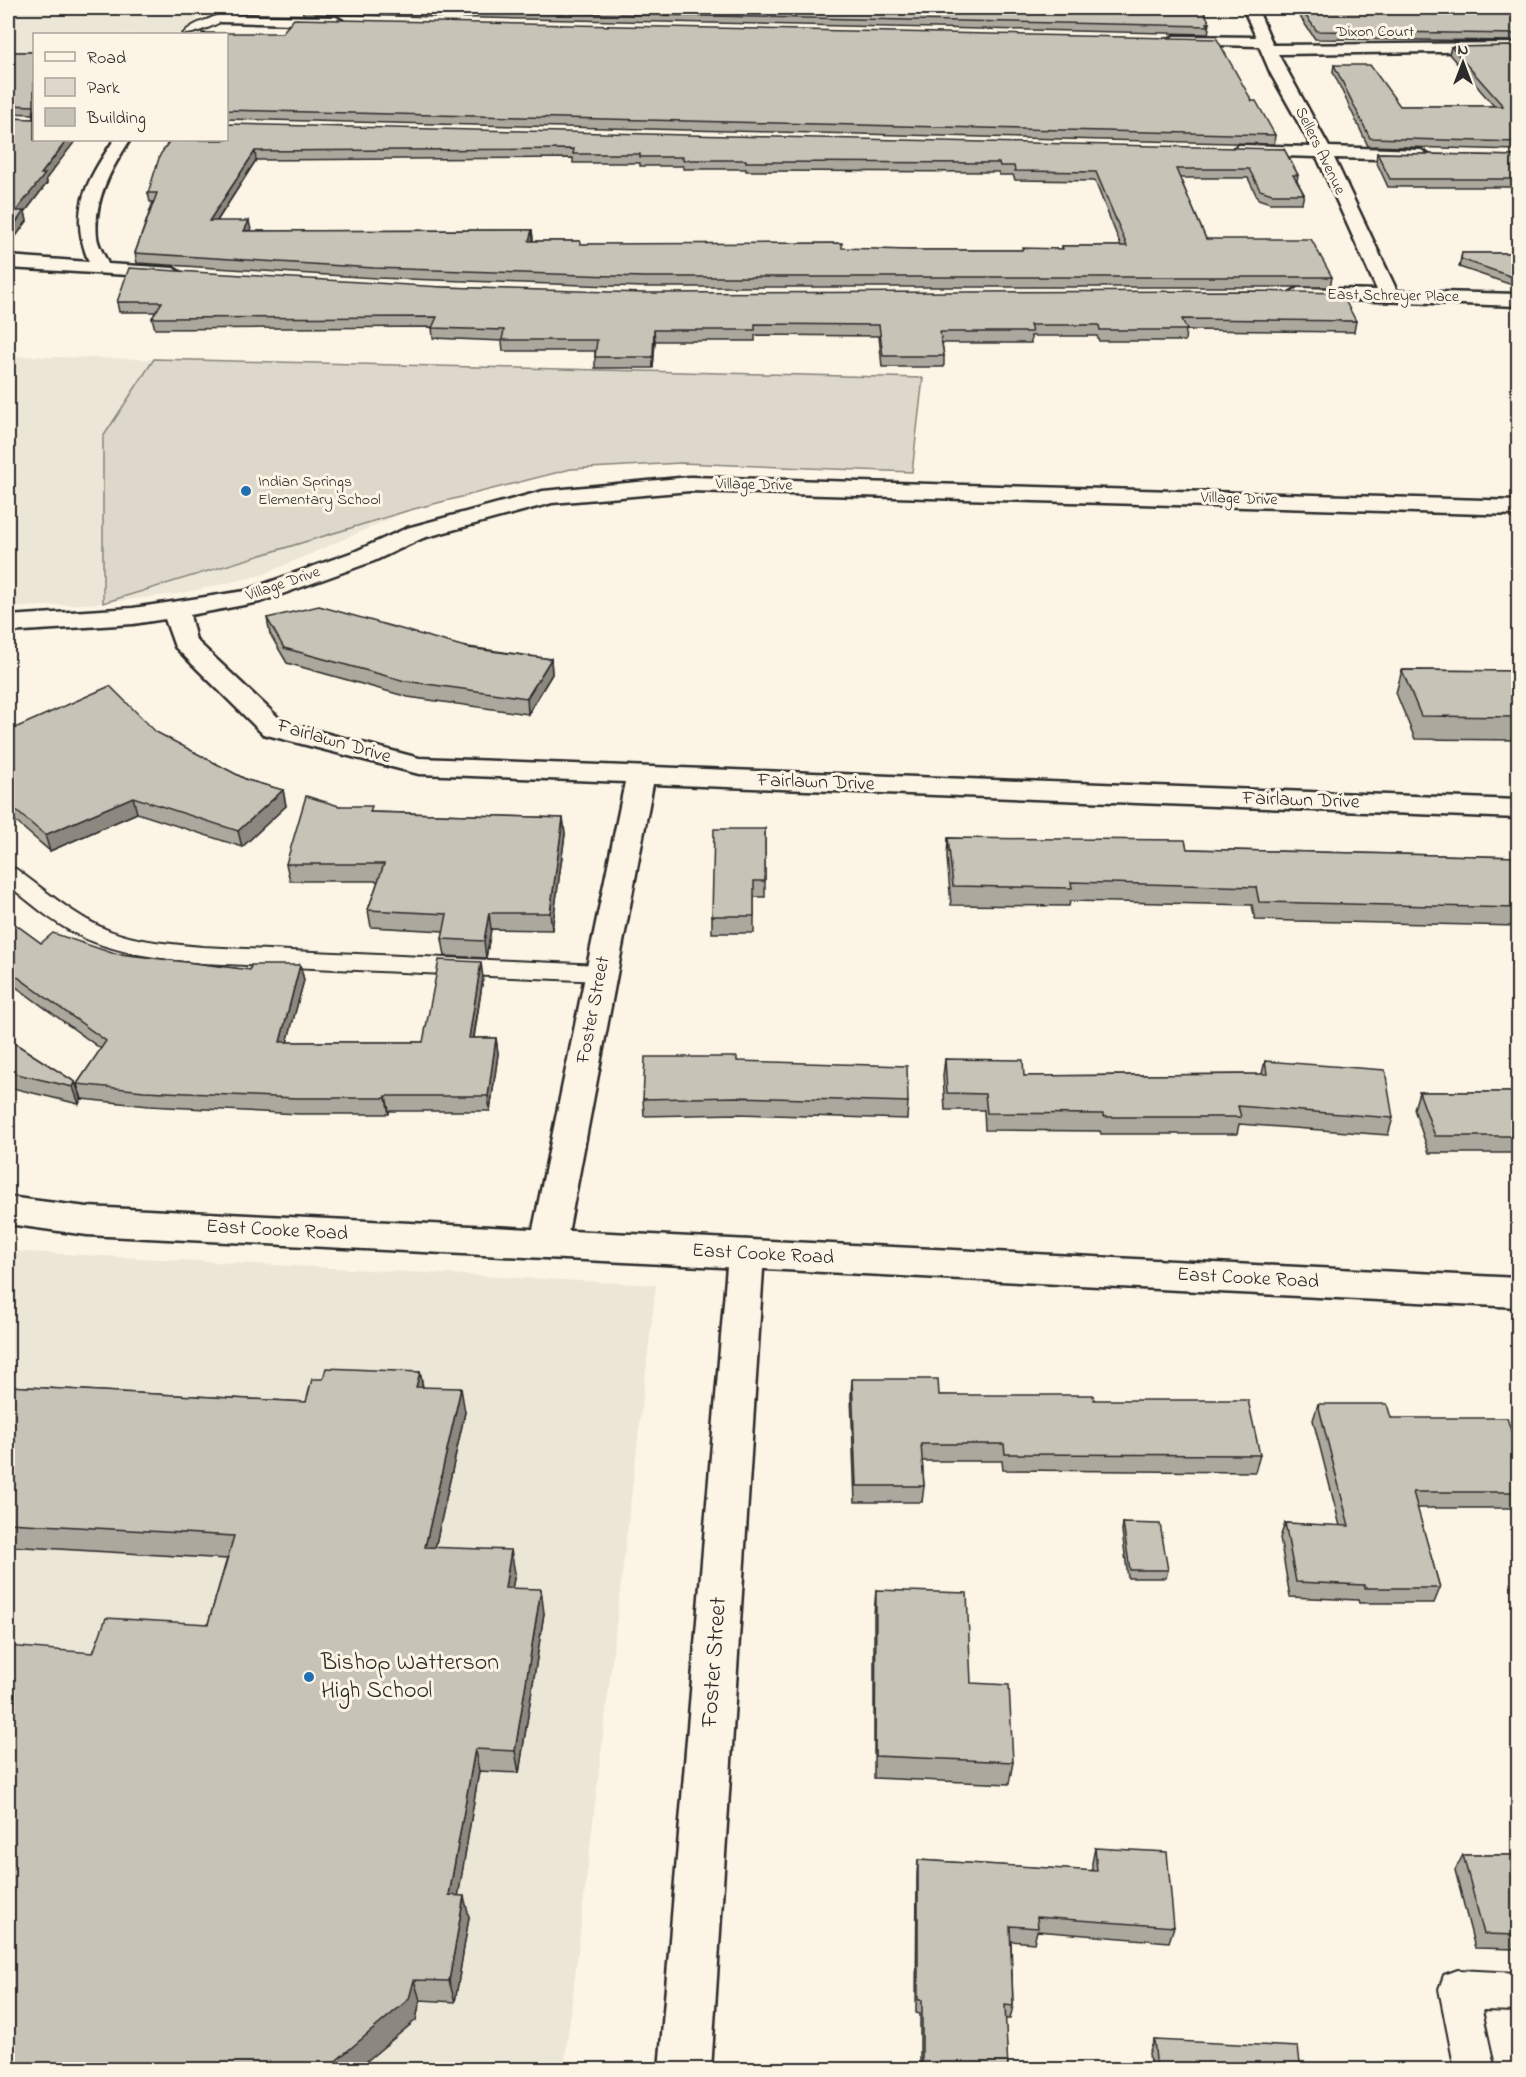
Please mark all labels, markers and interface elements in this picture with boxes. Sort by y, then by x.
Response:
street label: Dixon Court [1335,20,1415,44]
legend [33,33,228,141]
north arrow [1433,33,1493,93]
text: N [1458,38,1469,62]
text: Road [87,46,126,72]
text: Park [87,76,120,102]
street label: Sellers Avenue [1288,103,1352,200]
text: Building [86,106,146,133]
street label: East Schreyer Place [1327,283,1460,309]
place label: Indian Springs Elementary School [258,470,381,512]
street label: Village Drive [714,472,794,498]
marker: Indian Springs Elementary School [239,484,253,498]
street label: Village Drive [1199,486,1279,512]
street label: Village Drive [242,560,324,608]
street label: Fairlawn Drive [273,712,394,772]
street label: Fairlawn Drive [756,766,875,800]
street label: Fairlawn Drive [1241,784,1360,818]
street label: Foster Street [569,953,619,1067]
street label: East Cooke Road [205,1213,349,1249]
street label: East Cooke Road [691,1237,835,1273]
street label: East Cooke Road [1176,1261,1320,1297]
street label: Foster Street [693,1596,737,1729]
place label: Bishop Watterson High School [320,1646,499,1709]
marker: Bishop Watterson High School [302,1670,316,1684]

